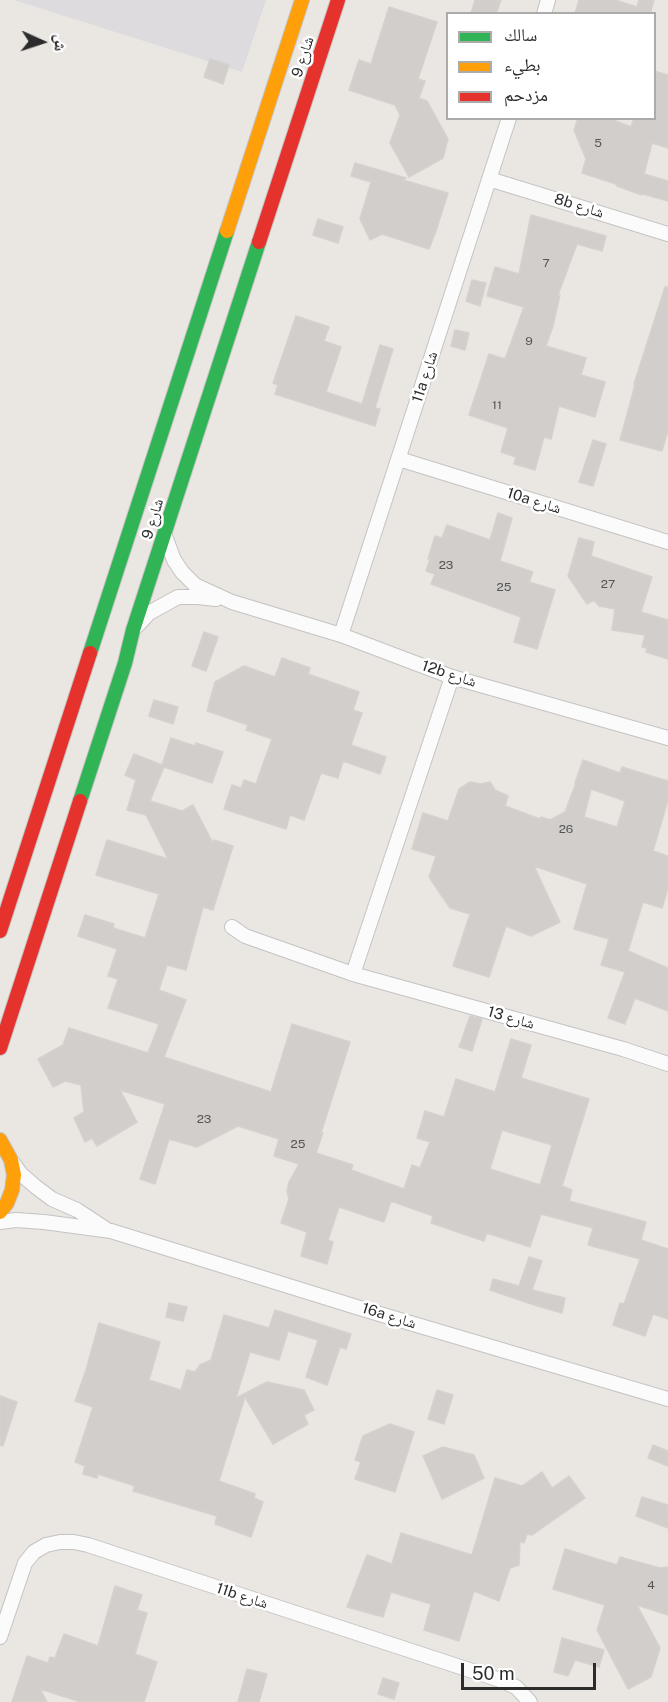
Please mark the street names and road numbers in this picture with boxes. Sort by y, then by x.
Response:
street label: شارع 9 [288,34,318,80]
street label: 8b شارع [552,190,606,222]
street label: 11a شارع [408,349,442,405]
street label: 10a شارع [505,484,563,518]
street label: شارع 9 [138,497,168,541]
street label: 12b شارع [420,657,478,691]
street label: شارع 13 [486,1003,536,1033]
street label: 16a شارع [360,1299,418,1333]
street label: 11b شارع [214,1579,270,1613]

